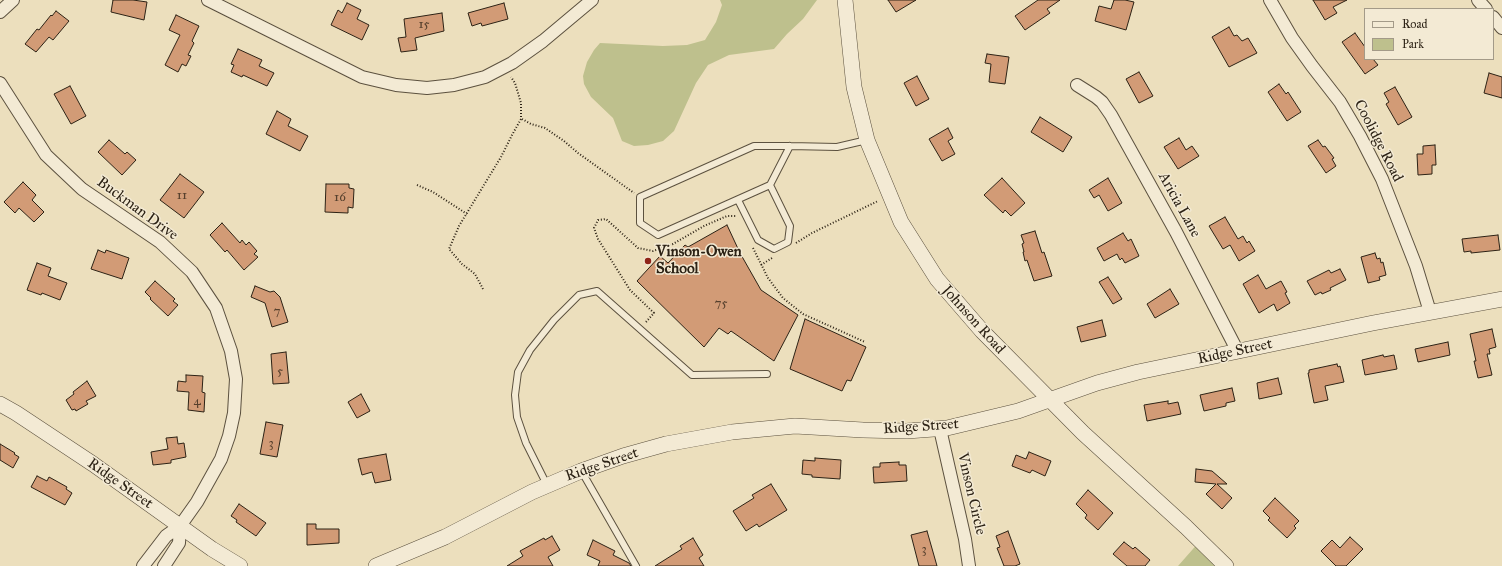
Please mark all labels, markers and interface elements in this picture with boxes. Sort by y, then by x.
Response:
legend [1364,8,1494,60]
house number: 15 [418,17,430,33]
text: Road [1402,17,1428,31]
text: Park [1402,37,1424,51]
street label: Coolidge Road [1350,97,1406,185]
street label: Aricia Lane [1154,169,1204,241]
street label: Buckman Drive [93,173,181,245]
house number: 11 [177,188,187,204]
house number: 16 [334,190,346,206]
place label: Vinson-Owen School [656,243,742,278]
marker: Vinson-Owen School [643,256,653,266]
street label: Johnson Road [937,282,1009,358]
house number: 75 [715,296,727,312]
house number: 7 [274,304,280,320]
street label: Ridge Street [1196,335,1274,369]
house number: 5 [277,364,283,380]
house number: 4 [193,394,201,410]
street label: Ridge Street [883,415,959,439]
house number: 3 [268,436,274,452]
street label: Ridge Street [563,444,641,486]
street label: Vinson Circle [953,451,989,537]
street label: Ridge Street [84,455,156,513]
house number: 3 [921,542,927,558]

